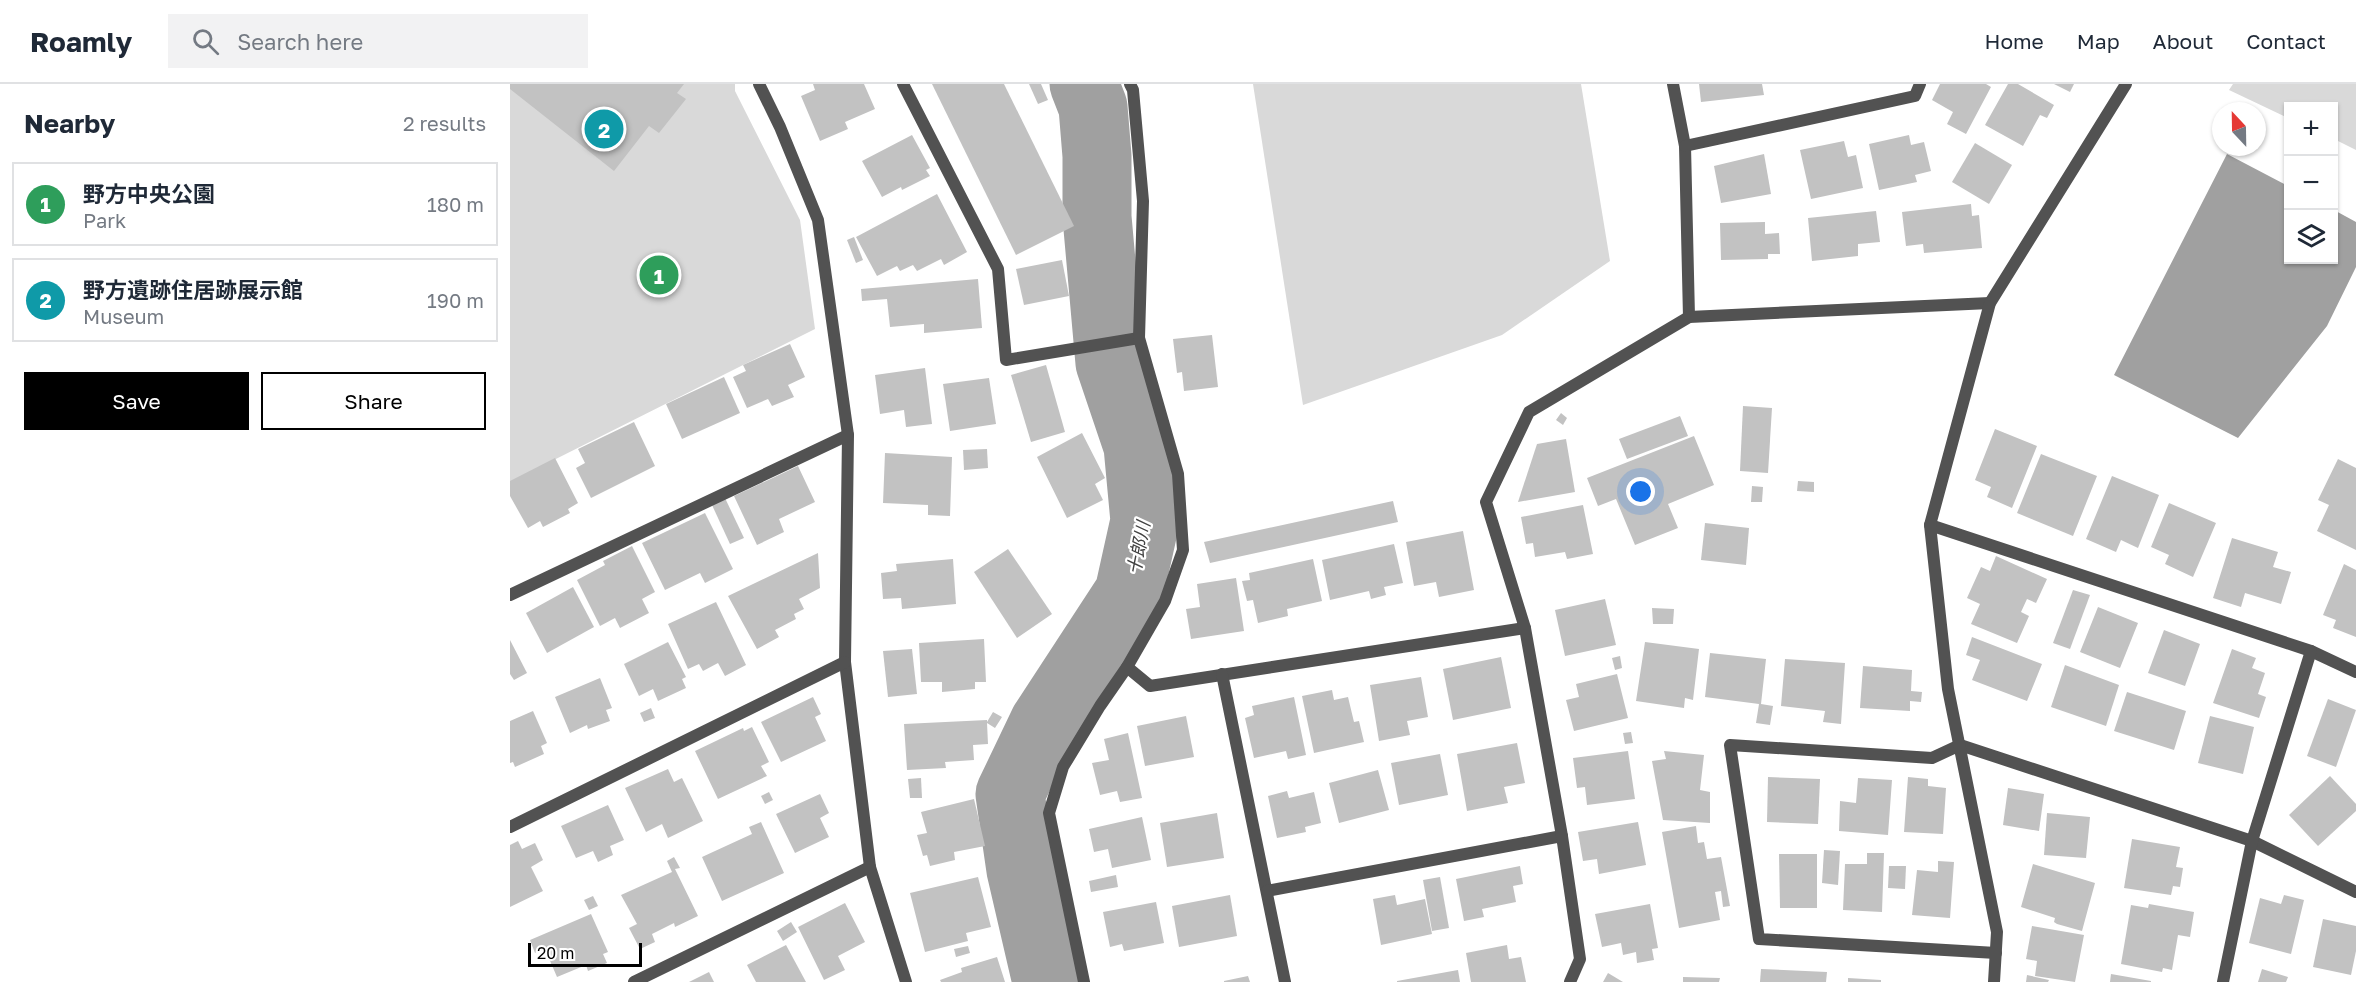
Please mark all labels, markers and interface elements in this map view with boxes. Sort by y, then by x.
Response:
search box [168,14,588,68]
text: Roamly [30,25,132,58]
icon: search [189,25,222,58]
text: Search here [237,28,363,55]
text: Home [1984,28,2044,54]
text: Map [2077,28,2120,54]
text: About [2153,28,2213,54]
text: Contact [2246,28,2326,54]
north arrow [2212,102,2266,156]
map controls [2284,102,2338,264]
button: + [2284,102,2338,156]
pin: 2 [584,106,623,152]
text: Nearby [24,108,115,139]
text: 2 results [403,111,486,135]
button: − [2284,156,2338,210]
text: 野方中央公園 [83,180,215,207]
text: 1 [40,192,51,216]
text: 180 m [427,192,484,216]
text: Park [83,208,126,232]
button: layers [2284,210,2338,264]
pin: 1 [640,252,678,297]
text: 野方遺跡住居跡展示館 [83,276,303,303]
text: 2 [39,288,52,312]
text: 190 m [427,288,484,312]
text: Museum [83,304,164,328]
button: Save [24,372,249,430]
button: Share [261,372,486,430]
your location [1626,477,1655,506]
water label: 十郎川 [1122,517,1154,577]
scale bar [528,940,642,968]
text: 20 m [537,943,574,963]

